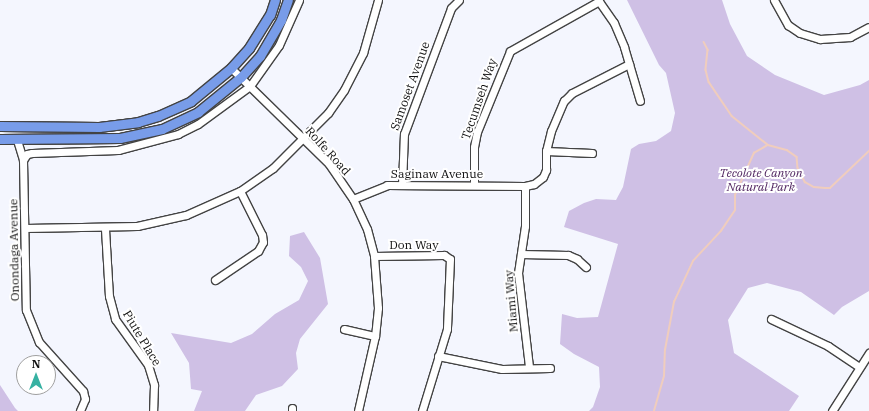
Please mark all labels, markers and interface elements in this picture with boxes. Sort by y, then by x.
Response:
street label: Samoset Avenue [387,40,433,132]
street label: Tecumseh Way [458,56,500,142]
street label: Rolfe Road [303,124,353,178]
park label: Tecolote Canyon Natural Park [720,166,802,194]
street label: Saginaw Avenue [391,167,483,181]
street label: Onondaga Avenue [6,199,22,301]
street label: Don Way [389,238,439,252]
street label: Miami Way [501,269,521,333]
street label: Piute Place [120,308,164,368]
north arrow [16,355,56,395]
text: N [32,357,40,371]

